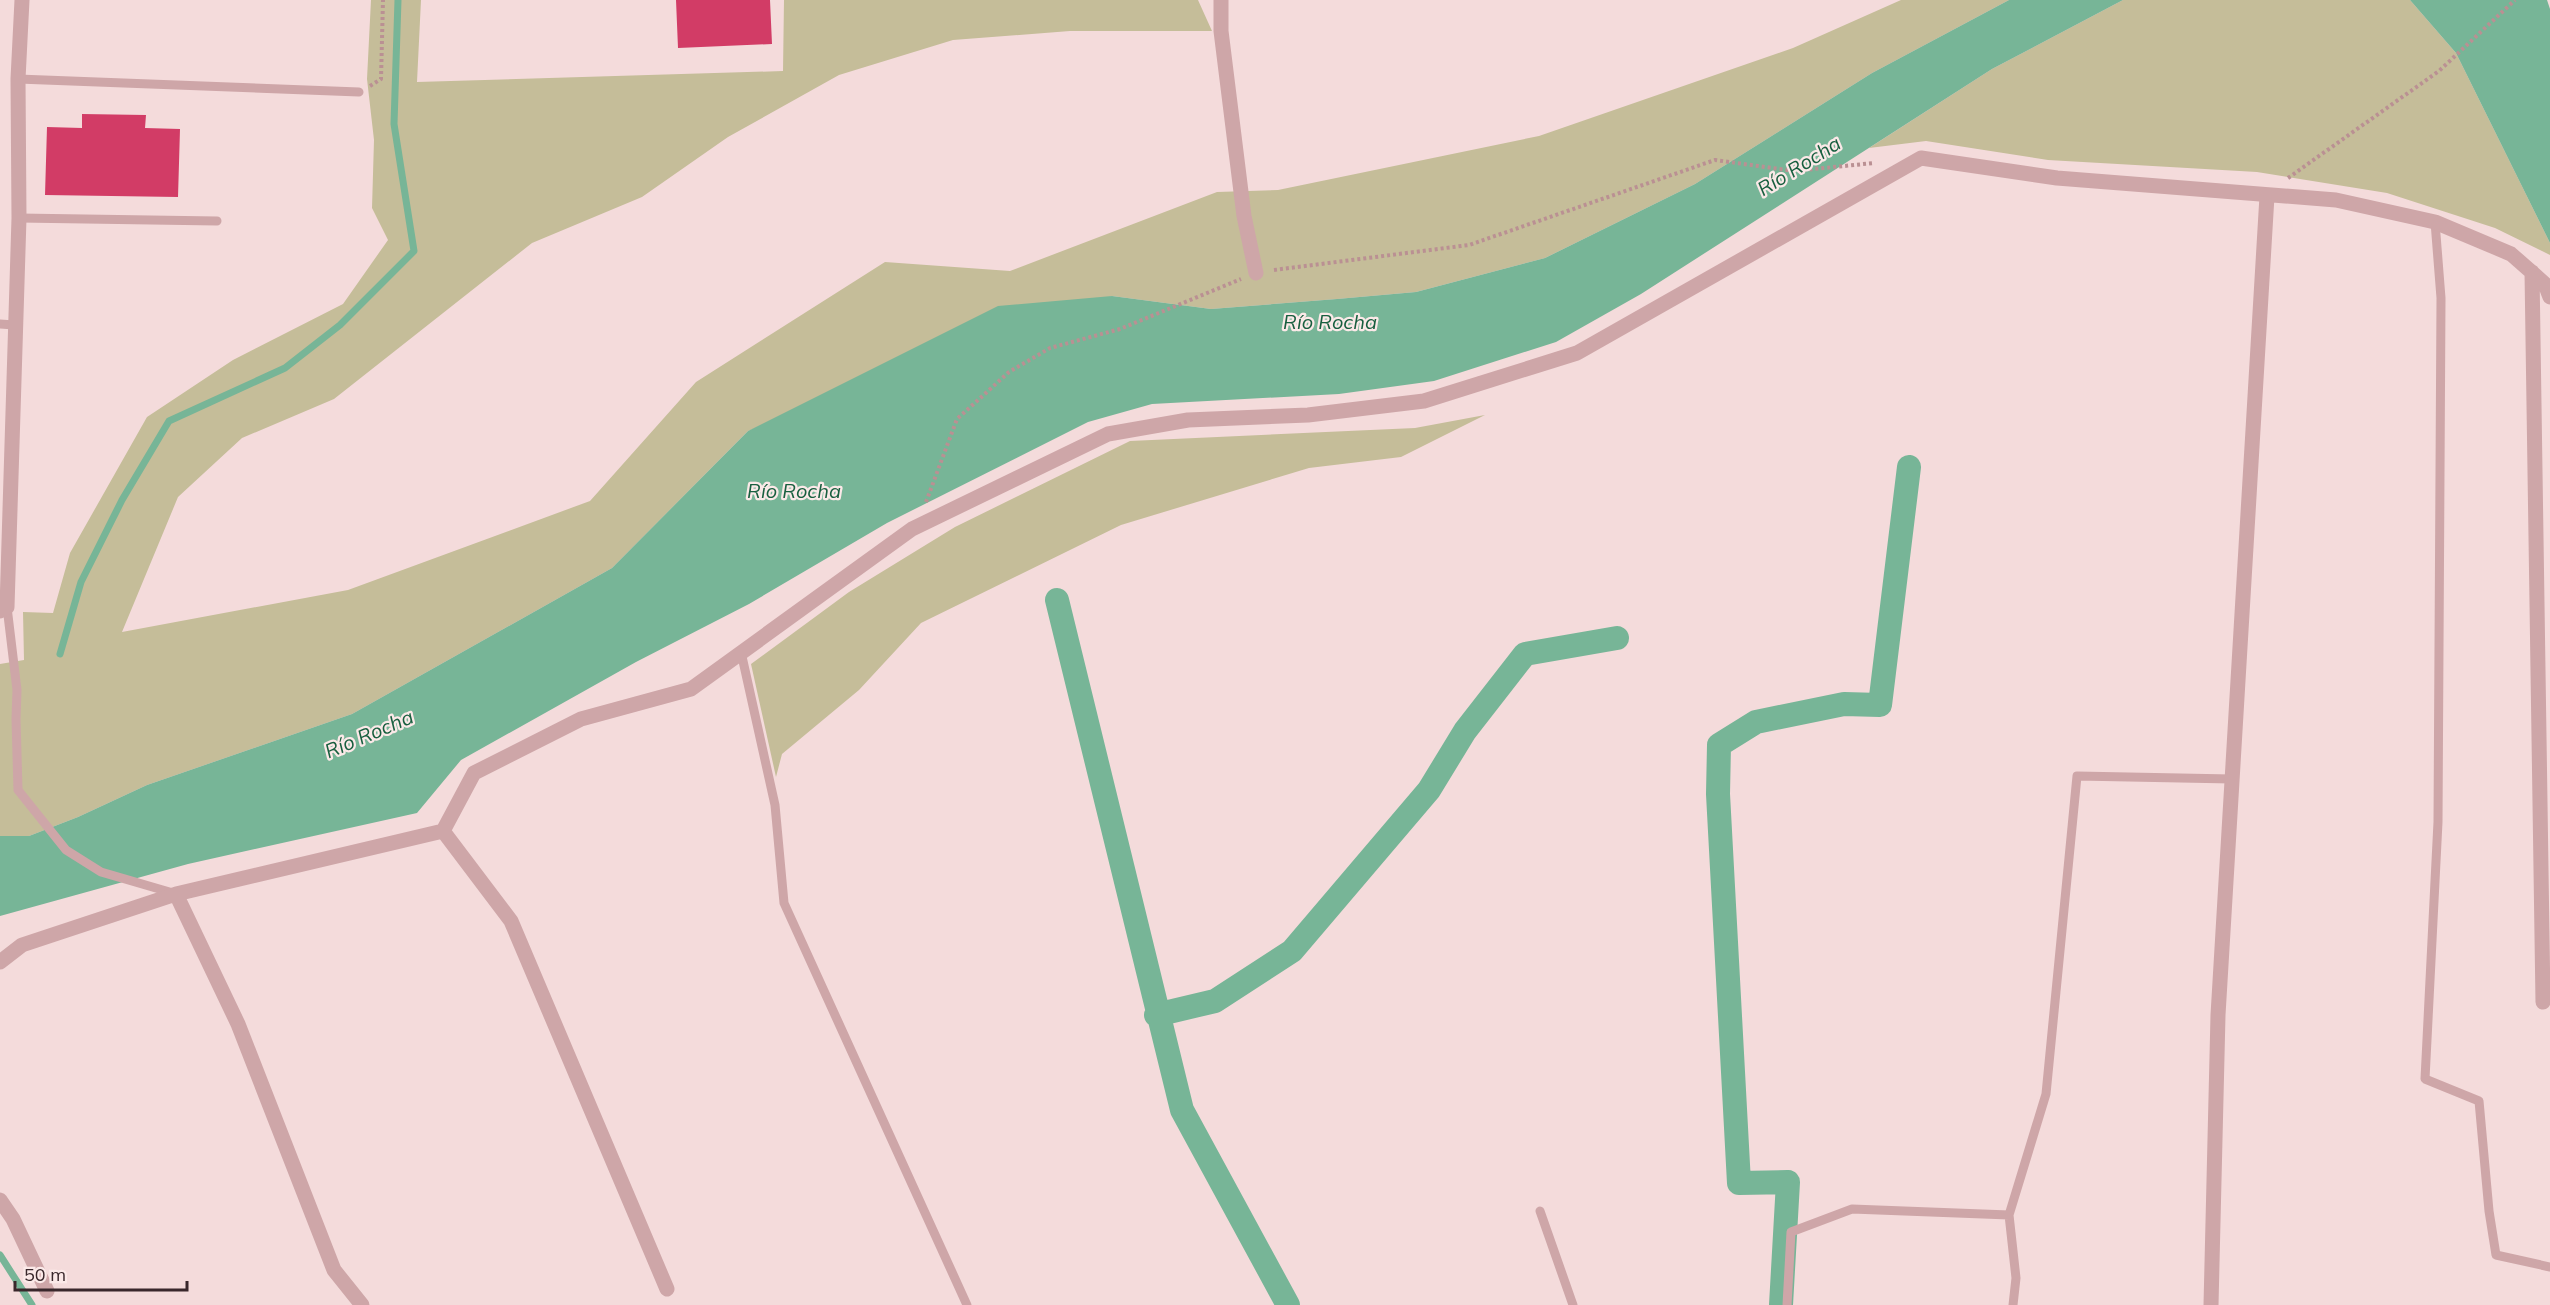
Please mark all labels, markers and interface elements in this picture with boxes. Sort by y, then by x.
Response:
water label: Río Rocha [1752,130,1845,201]
water label: Río Rocha [1283,309,1377,334]
water label: Río Rocha [747,478,841,503]
water label: Río Rocha [321,704,417,763]
scale bar [15,1254,188,1292]
text: 50 m [24,1263,66,1286]

